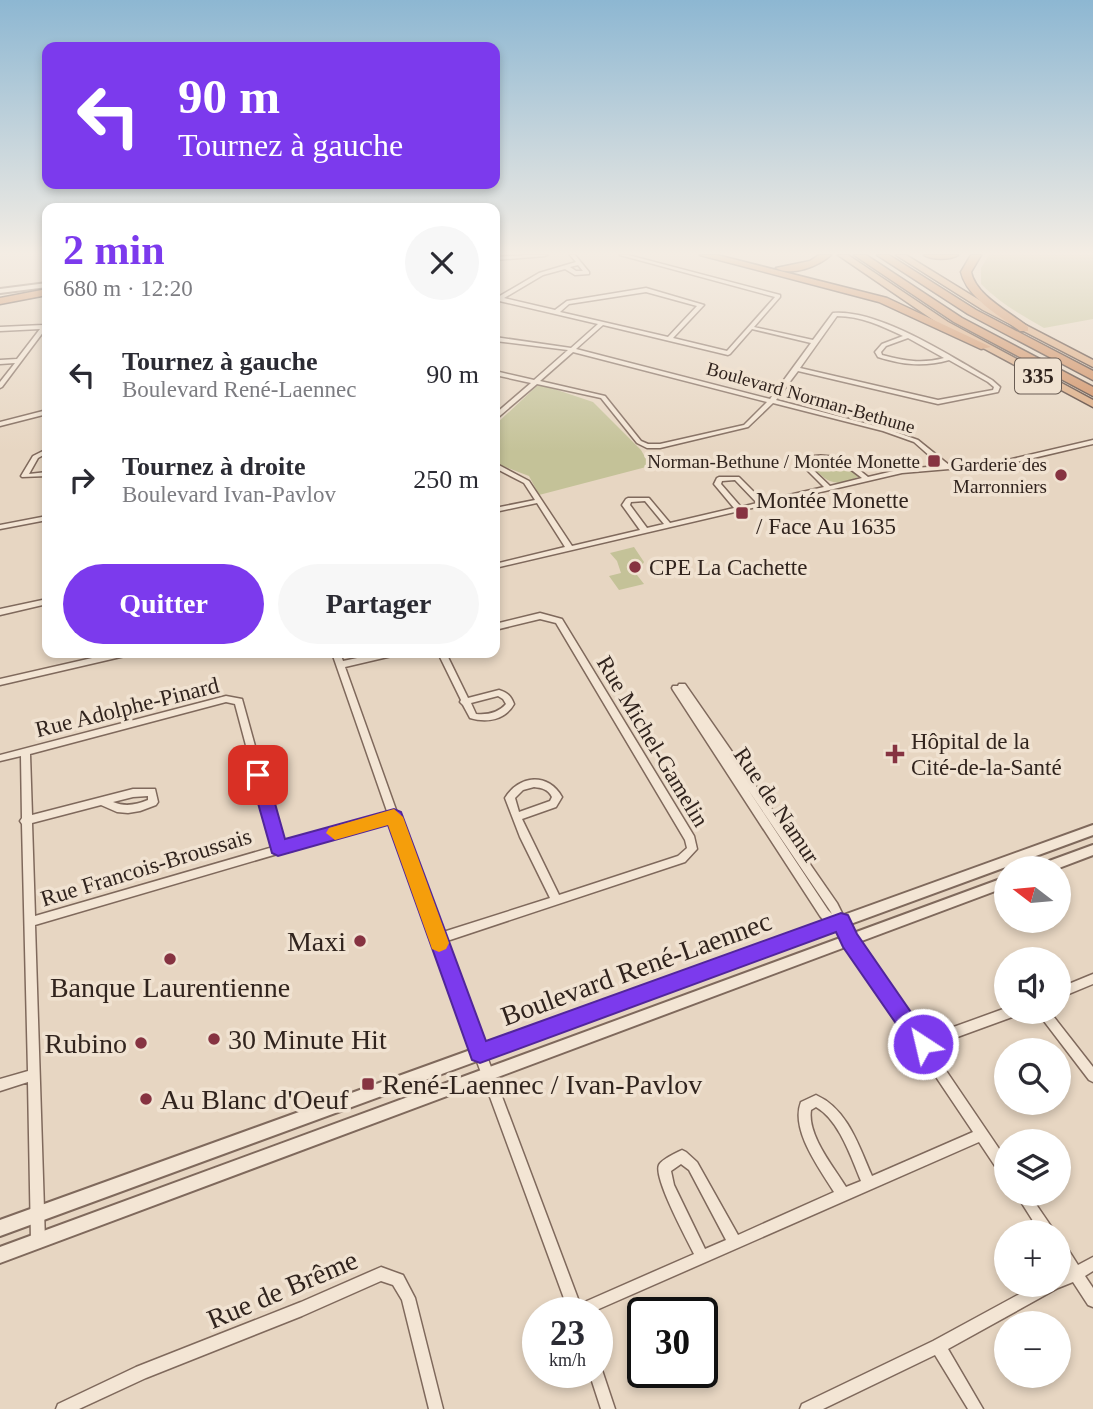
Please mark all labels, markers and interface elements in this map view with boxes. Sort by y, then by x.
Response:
text: 90 m [178,69,280,124]
icon: left [63,70,154,161]
text: Tournez à gauche [178,127,403,163]
button: close [405,226,479,300]
text: 2 min [63,227,165,273]
text: 680 m · 12:20 [63,276,193,301]
text: Tournez à gauche [122,347,318,376]
icon: left [63,356,101,394]
street label: Boulevard Norman-Bethune [704,358,917,437]
road number: 335 [1015,358,1061,394]
text: 90 m [426,360,479,389]
text: Boulevard René-Laennec [122,377,356,402]
place label: Norman-Bethune / Montée Monette [647,451,920,472]
text: Tournez à droite [122,452,305,481]
marker: Norman-Bethune / Montée Monette [926,453,942,469]
place label: Garderie des Marronniers [950,454,1047,497]
icon: right [63,461,101,499]
text: 250 m [413,465,479,494]
marker: Garderie des Marronniers [1053,467,1069,483]
text: Boulevard Ivan-Pavlov [122,482,336,507]
place label: Montée Monette / Face Au 1635 [756,488,909,539]
marker: Montée Monette / Face Au 1635 [734,505,750,521]
place label: CPE La Cachette [649,555,807,580]
marker: CPE La Cachette [627,559,643,575]
button: Quitter [63,564,264,644]
button: Partager [278,564,479,644]
street label: Rue Michel-Gamelin [592,651,714,832]
street label: Rue Adolphe-Pinard [33,672,222,742]
place label: Hôpital de la Cité-de-la-Santé [911,729,1062,780]
street label: Rue de Namur [729,743,825,868]
marker: Hôpital de la Cité-de-la-Santé [885,744,905,764]
pin [228,745,288,805]
icon: arrive [239,756,277,794]
street label: Rue Francois-Broussais [38,823,255,911]
north arrow [994,856,1071,933]
map controls [994,856,1071,1388]
street label: Boulevard René-Laennec [497,905,776,1032]
place label: Maxi [287,926,346,957]
marker: Maxi [352,933,368,949]
button: sound [994,947,1071,1024]
marker: Banque Laurentienne [162,951,178,967]
place label: Banque Laurentienne [50,972,290,1003]
position arrow [886,1007,960,1081]
place label: 30 Minute Hit [228,1024,387,1055]
place label: Rubino [45,1028,127,1059]
marker: 30 Minute Hit [206,1031,222,1047]
marker: Rubino [133,1035,149,1051]
button: search [994,1038,1071,1115]
place label: René-Laennec / Ivan-Pavlov [382,1069,702,1100]
marker: René-Laennec / Ivan-Pavlov [360,1076,376,1092]
place label: Au Blanc d'Oeuf [160,1084,349,1115]
marker: Au Blanc d'Oeuf [138,1091,154,1107]
button: layers [994,1129,1071,1206]
button: + [994,1220,1071,1297]
street label: Rue de Brême [202,1244,362,1335]
speed limit sign: 30 [627,1297,718,1388]
button: − [994,1311,1071,1388]
text: 23 [550,1314,585,1353]
text: km/h [549,1350,586,1370]

